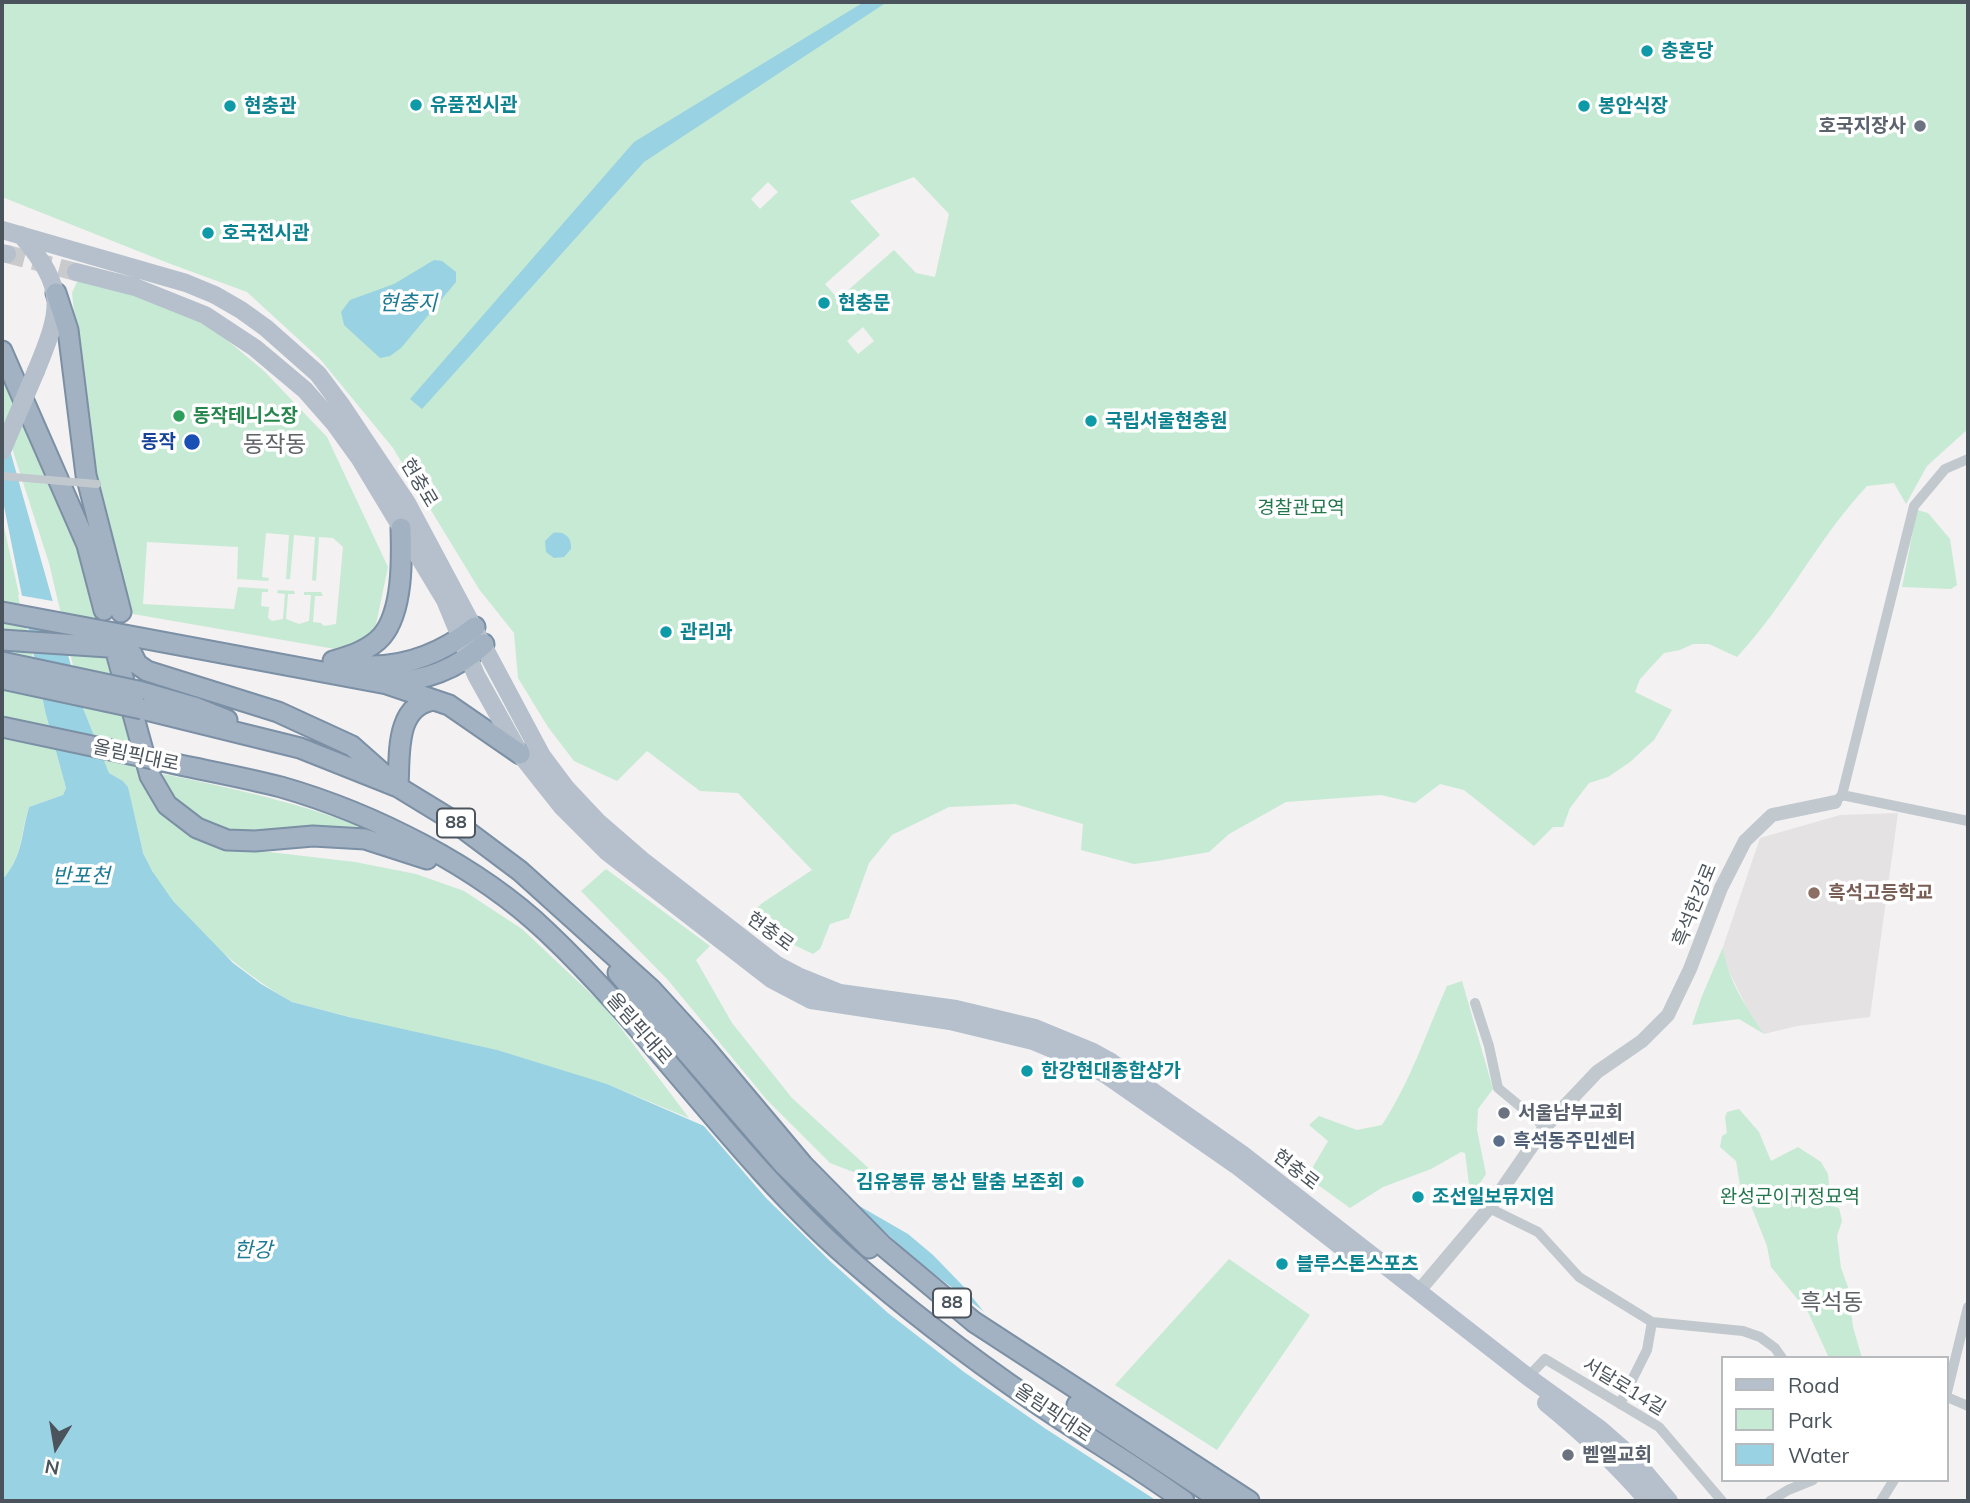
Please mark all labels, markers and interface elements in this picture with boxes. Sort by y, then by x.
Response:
place label: 충혼당 [1661,40,1713,62]
marker: 충혼당 [1639,43,1655,59]
place label: 유품전시관 [430,94,517,116]
place label: 현충관 [244,95,296,117]
place label: 봉안식장 [1598,95,1668,117]
marker: 유품전시관 [408,97,424,113]
marker: 현충관 [222,98,238,114]
marker: 봉안식장 [1576,98,1592,114]
place label: 호국지장사 [1819,115,1906,137]
marker: 호국지장사 [1912,118,1928,134]
place label: 호국전시관 [222,222,309,244]
marker: 호국전시관 [200,225,216,241]
water label: 현충지 [379,291,437,317]
place label: 현충문 [838,292,890,314]
marker: 현충문 [816,295,832,311]
place label: 동작테니스장 [193,405,298,427]
marker: 동작테니스장 [171,408,187,424]
place label: 국립서울현충원 [1105,410,1227,432]
marker: 국립서울현충원 [1083,413,1099,429]
place label: 동작 [141,431,176,453]
district label: 동작동 [243,431,307,459]
marker: 동작 [182,432,202,452]
street label: 현충로 [396,455,442,511]
park label: 경찰관묘역 [1257,497,1345,519]
place label: 관리과 [680,621,732,643]
marker: 관리과 [658,624,674,640]
street label: 올림픽대로 [91,736,181,776]
road number: 88 [437,808,475,838]
street label: 흑석한강로 [1668,860,1722,950]
water label: 반포천 [52,864,110,890]
place label: 흑석고등학교 [1828,882,1933,904]
marker: 흑석고등학교 [1806,885,1822,901]
street label: 현충로 [742,907,798,957]
street label: 올림픽대로 [602,989,676,1069]
place label: 한강현대종합상가 [1041,1060,1181,1082]
marker: 한강현대종합상가 [1019,1063,1035,1079]
place label: 서울남부교회 [1518,1102,1623,1124]
marker: 서울남부교회 [1496,1105,1512,1121]
place label: 흑석동주민센터 [1513,1130,1635,1152]
marker: 흑석동주민센터 [1491,1133,1507,1149]
street label: 현충로 [1268,1145,1324,1195]
place label: 김유봉류 봉산 탈춤 보존회 [856,1171,1064,1193]
marker: 김유봉류 봉산 탈춤 보존회 [1070,1174,1086,1190]
place label: 조선일보뮤지엄 [1432,1186,1554,1208]
park label: 완성군이귀정묘역 [1720,1186,1860,1208]
marker: 조선일보뮤지엄 [1410,1189,1426,1205]
water label: 한강 [234,1238,272,1264]
place label: 블루스톤스포츠 [1296,1253,1418,1275]
marker: 블루스톤스포츠 [1274,1256,1290,1272]
road number: 88 [933,1288,971,1318]
district label: 흑석동 [1800,1289,1864,1317]
street label: 서달로14길 [1578,1353,1670,1421]
legend [1722,1356,1949,1482]
text: Road [1788,1372,1839,1398]
street label: 올림픽대로 [1010,1379,1096,1447]
text: Park [1788,1407,1832,1433]
north arrow [21,1412,91,1482]
text: Water [1788,1442,1849,1468]
place label: 벧엘교회 [1582,1444,1652,1466]
marker: 벧엘교회 [1560,1447,1576,1463]
text: N [43,1454,61,1481]

